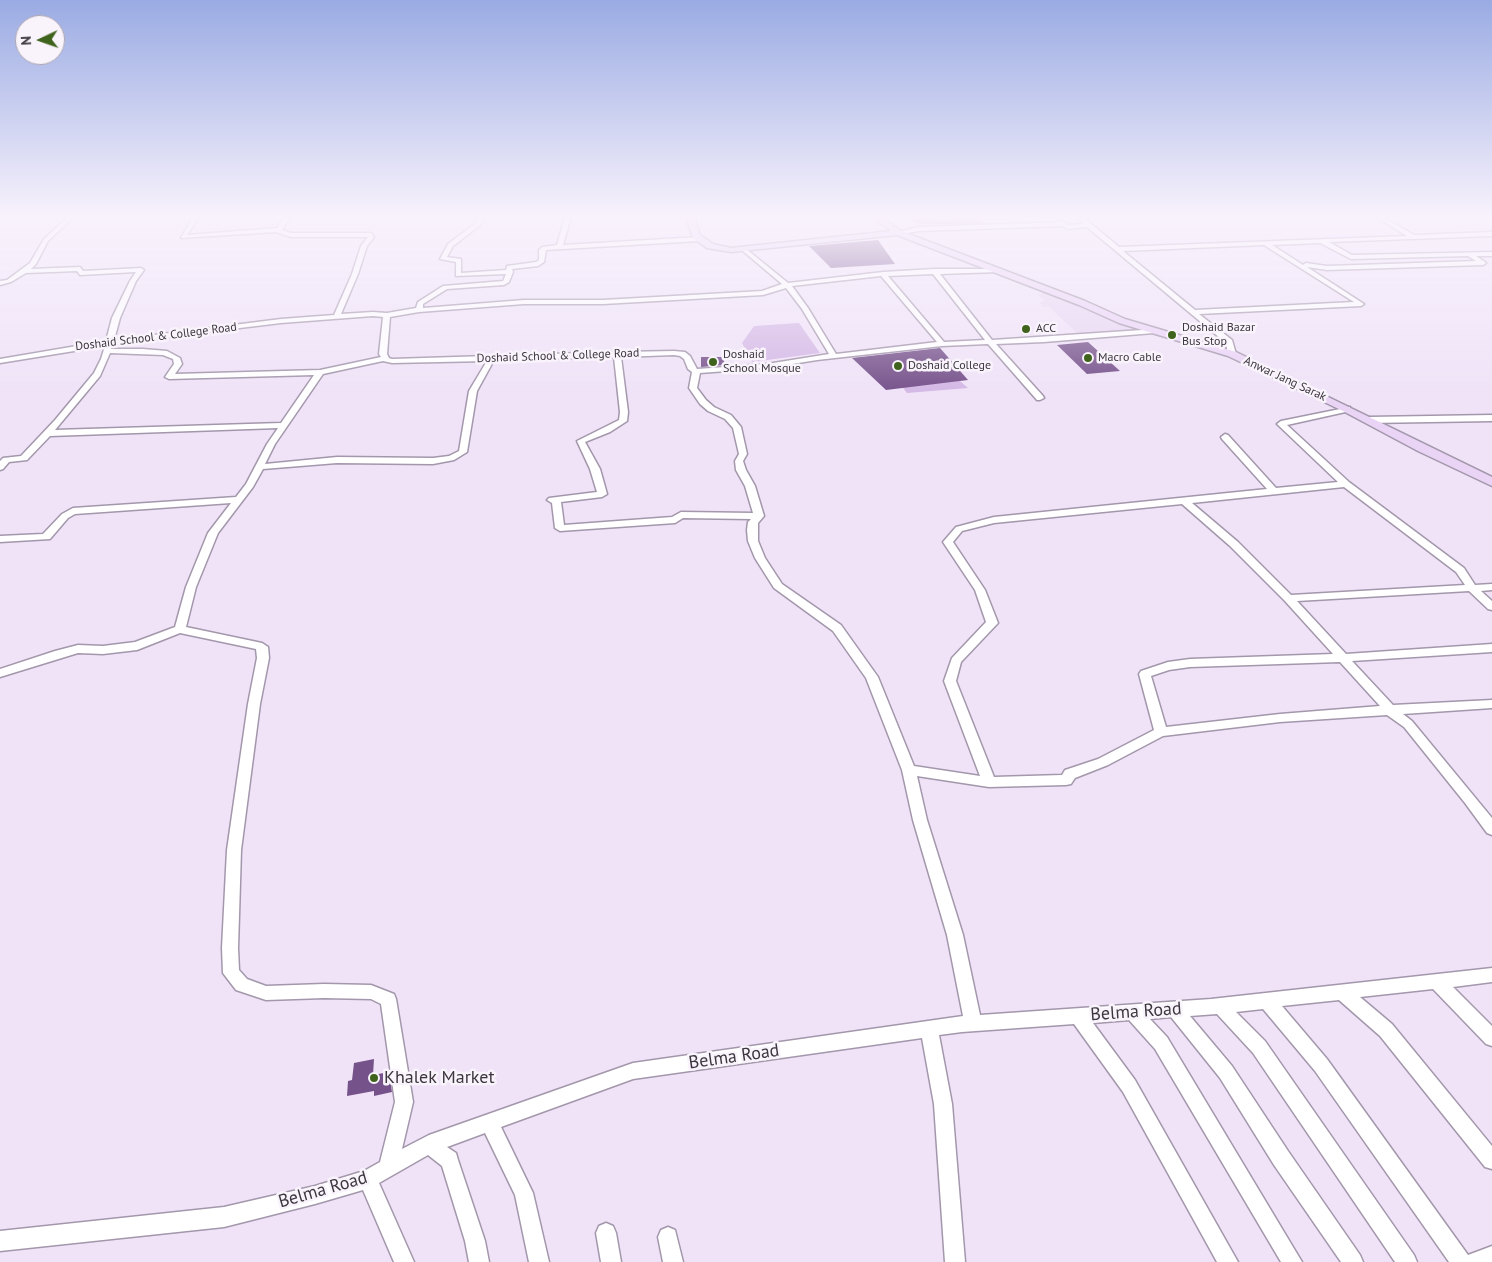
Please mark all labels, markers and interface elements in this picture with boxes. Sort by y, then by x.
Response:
north arrow [15,15,65,65]
text: N [17,36,35,46]
street label: Doshaid School & College Road [74,320,238,354]
place label: Doshaid Bazar Bus Stop [1182,321,1255,349]
place label: ACC [1036,322,1056,336]
marker: ACC [1020,323,1032,335]
marker: Doshaid Bazar Bus Stop [1166,329,1178,341]
street label: Doshaid School & College Road [476,346,640,366]
place label: Doshaid School Mosque [723,348,801,376]
place label: Macro Cable [1098,351,1161,365]
marker: Macro Cable [1082,352,1094,364]
street label: Anwar Jang Sarak [1241,354,1329,404]
marker: Doshaid School Mosque [707,356,719,368]
place label: Doshaid College [908,359,991,373]
marker: Doshaid College [892,360,904,372]
street label: Belma Road [1090,998,1182,1026]
street label: Belma Road [687,1040,781,1074]
place label: Khalek Market [384,1067,495,1089]
marker: Khalek Market [368,1072,380,1084]
street label: Belma Road [276,1167,370,1213]

